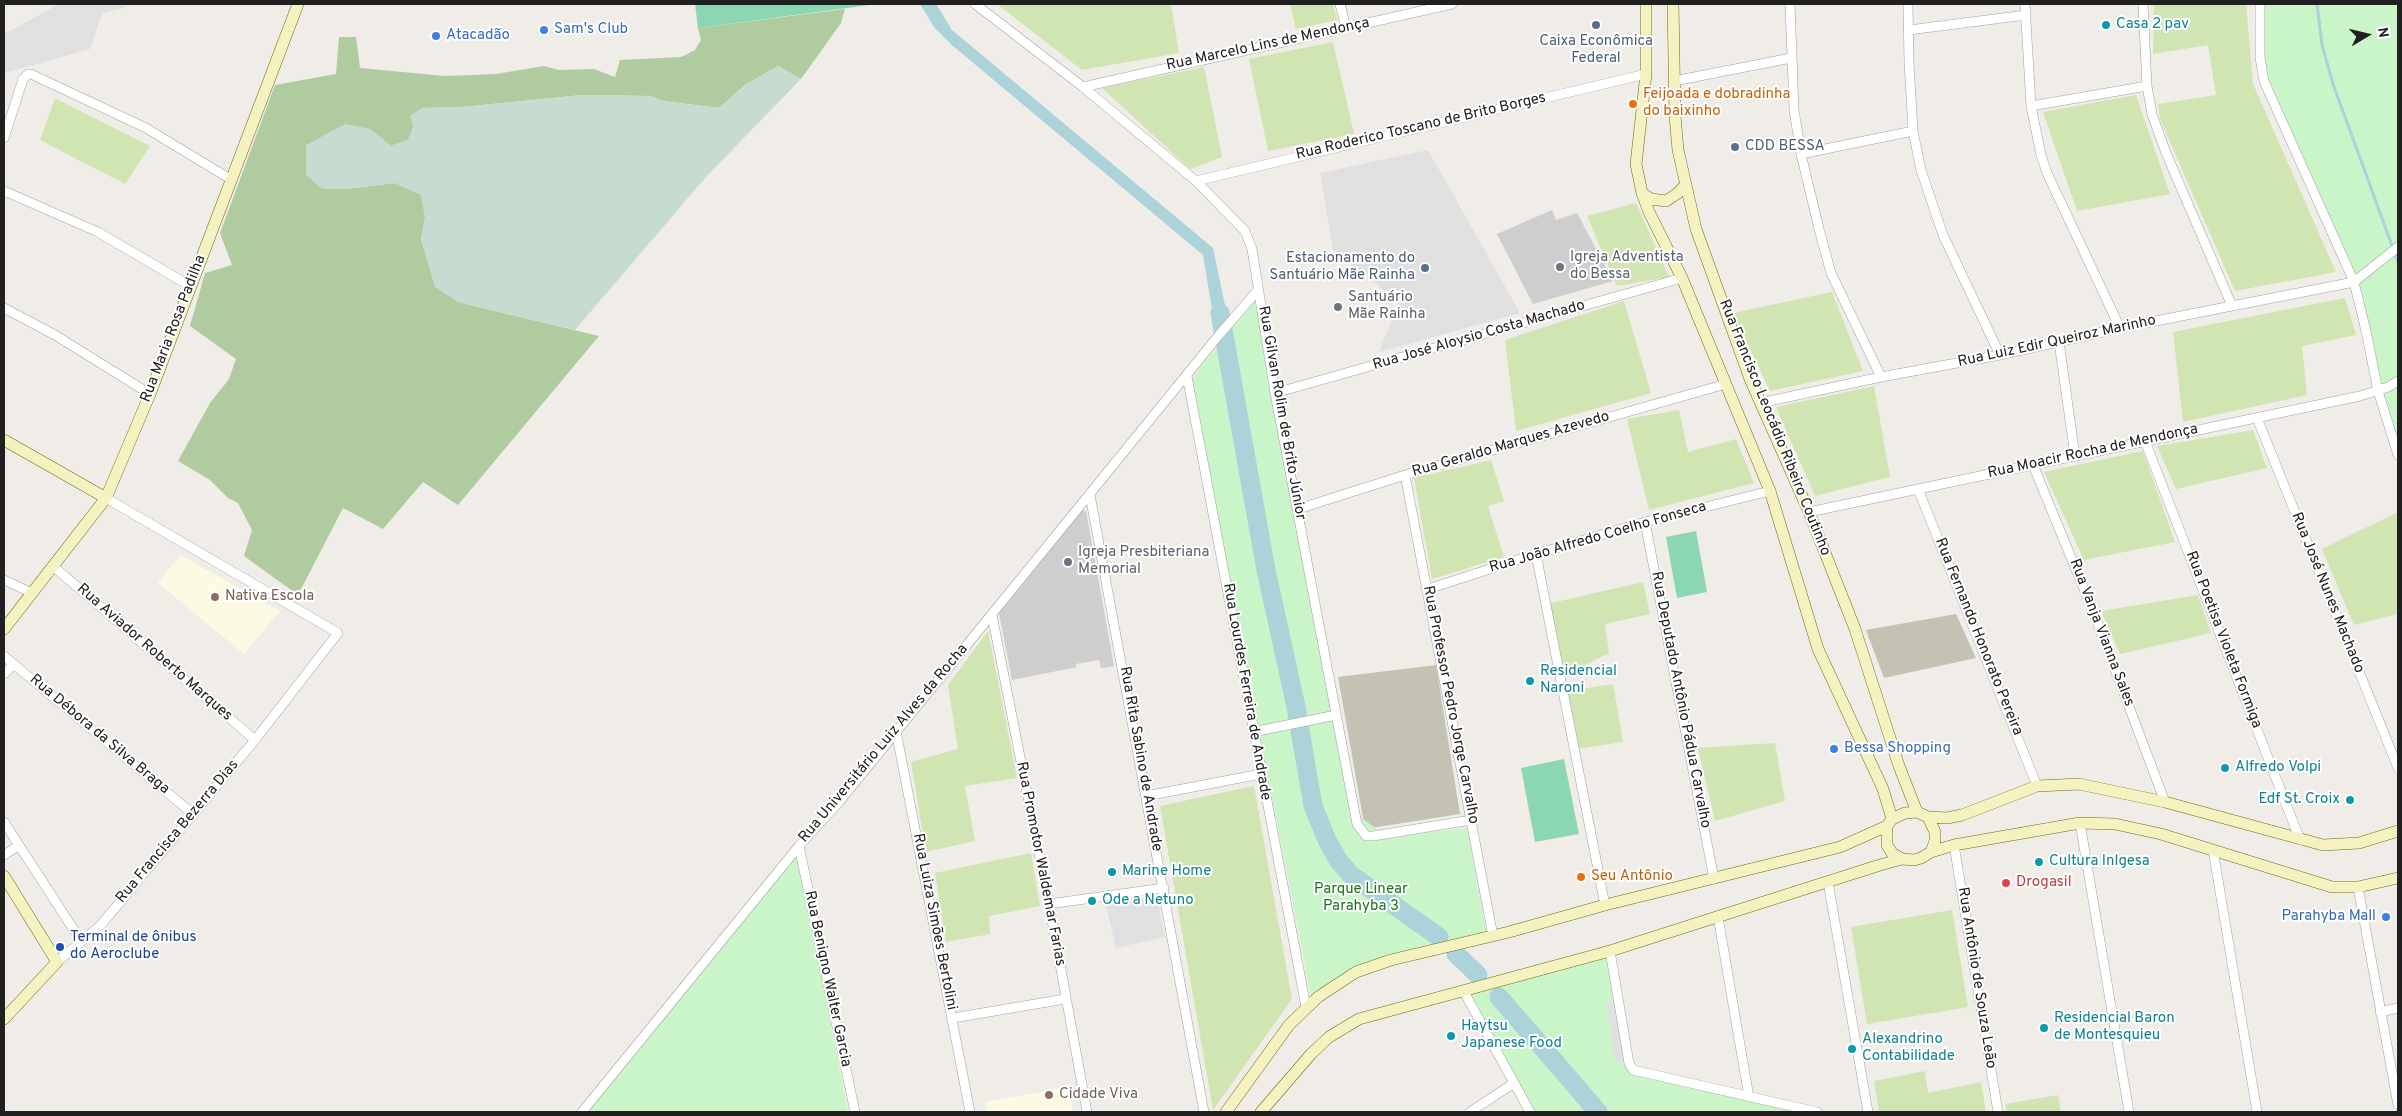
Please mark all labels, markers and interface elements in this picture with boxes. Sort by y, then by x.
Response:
north arrow [2342,10,2392,60]
street label: Rua Marcelo Lins de Mendonça [1165,15,1371,75]
place label: Casa 2 pav [2116,16,2189,34]
marker: Caixa Econômica Federal [1590,19,1602,31]
marker: Casa 2 pav [2100,19,2112,31]
place label: Sam's Club [554,21,628,39]
marker: Sam's Club [538,24,550,36]
text: N [2373,26,2391,39]
place label: Atacadão [446,27,510,45]
marker: Atacadão [430,30,442,42]
place label: Caixa Econômica Federal [1539,33,1653,68]
place label: Feijoada e dobradinha do baixinho [1643,86,1790,121]
street label: Rua Roderico Toscano de Brito Borges [1294,89,1548,165]
marker: Feijoada e dobradinha do baixinho [1627,98,1639,110]
place label: CDD BESSA [1745,138,1825,156]
marker: CDD BESSA [1729,141,1741,153]
place label: Igreja Adventista do Bessa [1570,249,1684,284]
place label: Estacionamento do Santuário Mãe Rainha [1269,250,1415,285]
street label: Rua Maria Rosa Padilha [138,253,210,405]
marker: Igreja Adventista do Bessa [1554,261,1566,273]
marker: Estacionamento do Santuário Mãe Rainha [1419,262,1431,274]
place label: Santuário Mãe Rainha [1348,289,1425,324]
street label: Rua José Aloysio Costa Machado [1371,297,1587,375]
street label: Rua Francisco Leocádio Ribeiro Coutinho [1714,297,1834,559]
marker: Santuário Mãe Rainha [1332,301,1344,313]
street label: Rua Gilvan Rolim de Brito Júnior [1253,305,1309,521]
street label: Rua Luiz Edir Queiroz Marinho [1956,312,2158,372]
street label: Rua Geraldo Marques Azevedo [1410,408,1612,482]
street label: Rua Moacir Rocha de Mendonça [1986,421,2200,483]
street label: Rua João Alfredo Coelho Fonseca [1488,498,1708,578]
street label: Rua José Nunes Machado [2287,510,2367,676]
street label: Rua Fernando Honorato Pereira [1930,536,2026,738]
place label: Igreja Presbiteriana Memorial [1078,544,1209,579]
street label: Rua Poetisa Violeta Formiga [2181,549,2265,731]
marker: Igreja Presbiteriana Memorial [1062,556,1074,568]
street label: Rua Vanja Vianna Sales [2065,557,2137,709]
street label: Rua Deputado Antônio Pádua Carvalho [1646,570,1714,830]
street label: Rua Aviador Roberto Marques [73,581,235,725]
street label: Rua Lourdes Ferreira de Andrade [1218,582,1274,802]
street label: Rua Professor Pedro Jorge Carvalho [1418,584,1482,826]
place label: Nativa Escola [225,588,314,606]
marker: Nativa Escola [209,591,221,603]
street label: Rua Universitário Luiz Alves da Rocha [796,641,972,847]
place label: Residencial Naroni [1540,663,1617,698]
street label: Rua Rita Sabino de Andrade [1115,665,1165,853]
street label: Rua Débora da Silva Braga [25,671,173,799]
marker: Residencial Naroni [1524,675,1536,687]
place label: Bessa Shopping [1844,740,1951,758]
marker: Bessa Shopping [1828,743,1840,755]
street label: Rua Francisca Bezerra Dias [113,757,243,907]
place label: Alfredo Volpi [2235,759,2321,777]
street label: Rua Promotor Waldemar Farias [1011,760,1069,968]
marker: Alfredo Volpi [2219,762,2231,774]
place label: Edf St. Croix [2258,791,2340,809]
marker: Edf St. Croix [2344,794,2356,806]
street label: Rua Luiza Simões Bertolini [908,832,960,1012]
place label: Cultura Inlgesa [2049,853,2150,871]
marker: Cultura Inlgesa [2033,856,2045,868]
place label: Marine Home [1122,863,1211,881]
marker: Marine Home [1106,866,1118,878]
place label: Seu Antônio [1591,868,1673,886]
marker: Seu Antônio [1575,871,1587,883]
place label: Drogasil [2016,874,2072,892]
marker: Drogasil [2000,877,2012,889]
park label: Parque Linear Parahyba 3 [1314,881,1408,916]
street label: Rua Antônio de Souza Leão [1953,886,1999,1070]
street label: Rua Benigno Walter Garcia [800,889,854,1069]
place label: Ode a Netuno [1102,892,1194,910]
marker: Ode a Netuno [1086,895,1098,907]
place label: Parahyba Mall [2282,908,2376,926]
marker: Parahyba Mall [2380,911,2392,923]
place label: Terminal de ônibus do Aeroclube [70,929,196,964]
marker: Terminal de ônibus do Aeroclube [54,941,66,953]
place label: Residencial Baron de Montesquieu [2054,1010,2175,1045]
place label: Haytsu Japanese Food [1461,1018,1562,1053]
marker: Residencial Baron de Montesquieu [2038,1022,2050,1034]
marker: Haytsu Japanese Food [1445,1030,1457,1042]
place label: Alexandrino Contabilidade [1862,1031,1955,1066]
marker: Alexandrino Contabilidade [1846,1043,1858,1055]
place label: Cidade Viva [1059,1086,1138,1104]
marker: Cidade Viva [1043,1089,1055,1101]

